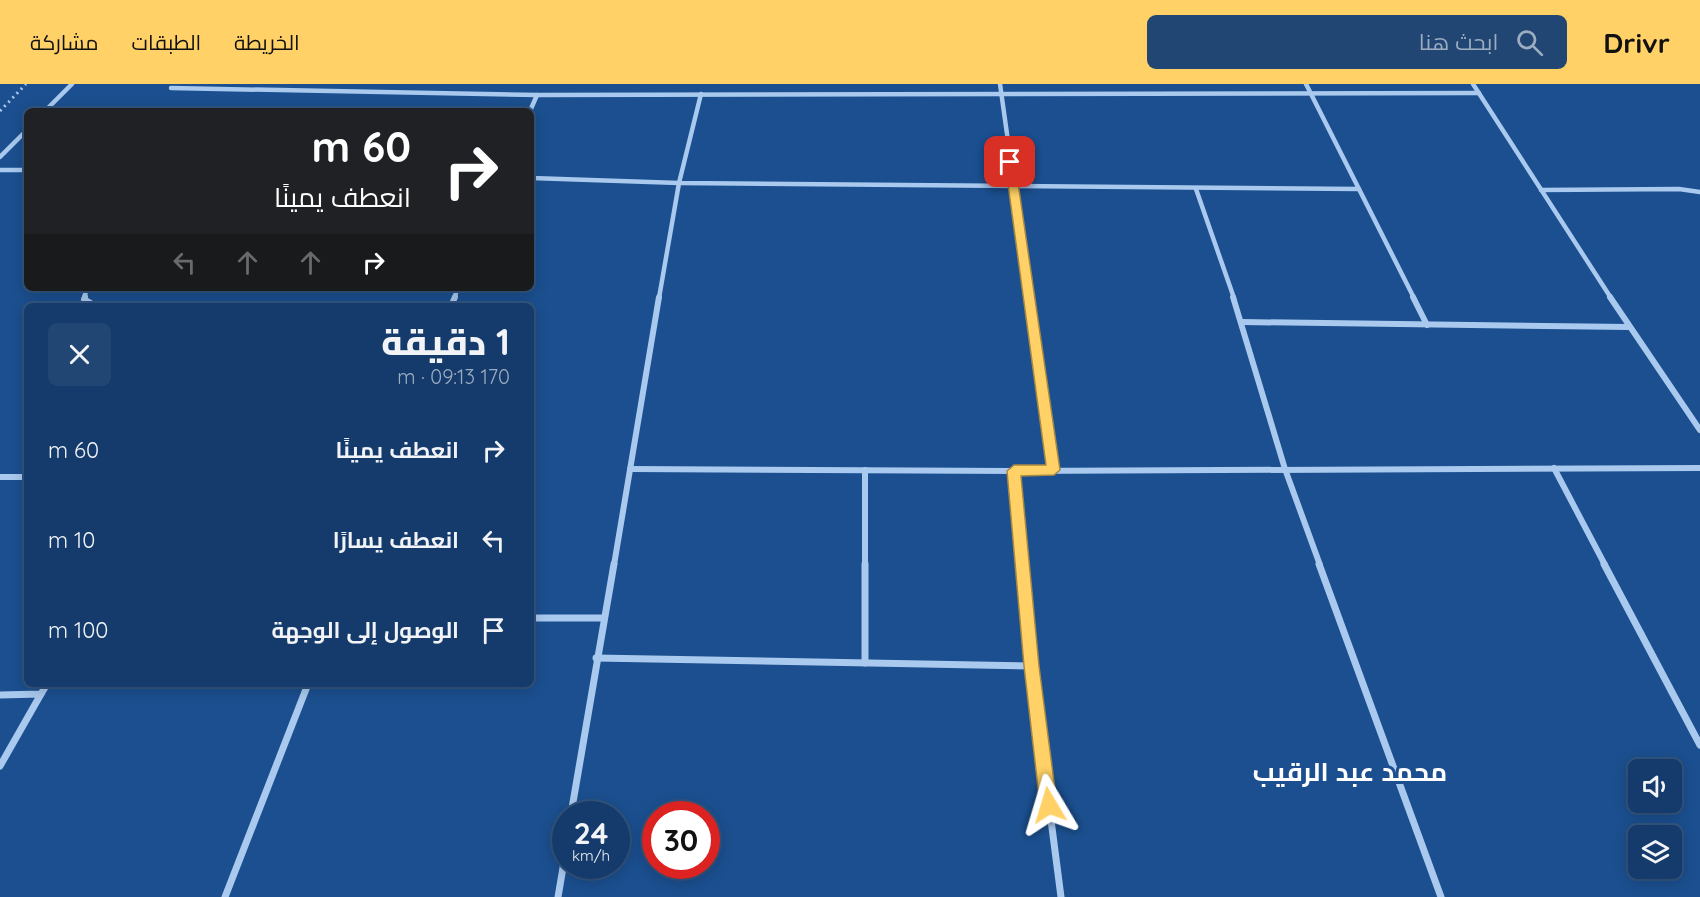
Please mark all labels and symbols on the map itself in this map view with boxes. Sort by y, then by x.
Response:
pin [984,136,1035,187]
district label: محمد عبد الرقيب [1253,755,1447,788]
position arrow [1017,773,1081,837]
speed limit sign: 30 [642,801,720,879]

